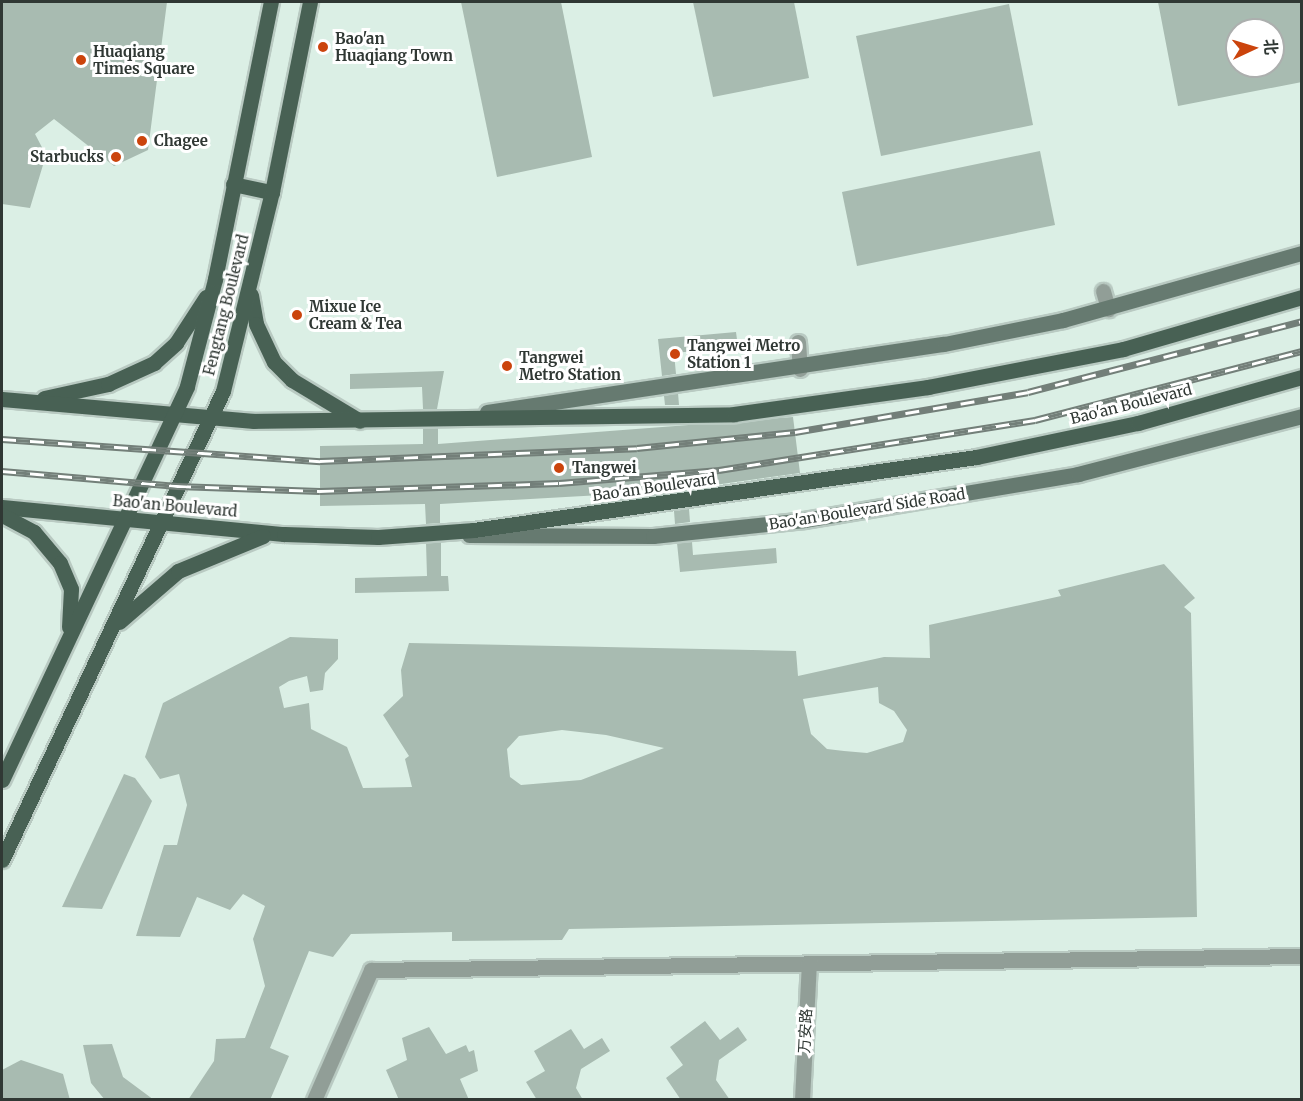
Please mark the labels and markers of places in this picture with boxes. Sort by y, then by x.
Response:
place label: Bao'an Huaqiang Town [335,29,453,64]
marker: Bao'an Huaqiang Town [316,40,330,54]
place label: Huaqiang Times Square [93,42,195,77]
marker: Huaqiang Times Square [74,53,88,67]
place label: Chagee [154,132,208,150]
marker: Chagee [135,134,149,148]
place label: Starbucks [30,148,104,166]
marker: Starbucks [109,150,123,164]
place label: Mixue Ice Cream & Tea [309,297,402,332]
marker: Mixue Ice Cream & Tea [290,308,304,322]
place label: Tangwei Metro Station 1 [687,336,800,371]
marker: Tangwei Metro Station 1 [668,347,682,361]
place label: Tangwei Metro Station [519,348,621,383]
marker: Tangwei Metro Station [500,359,514,373]
marker: Tangwei [550,459,568,477]
place label: Tangwei [572,459,637,477]

